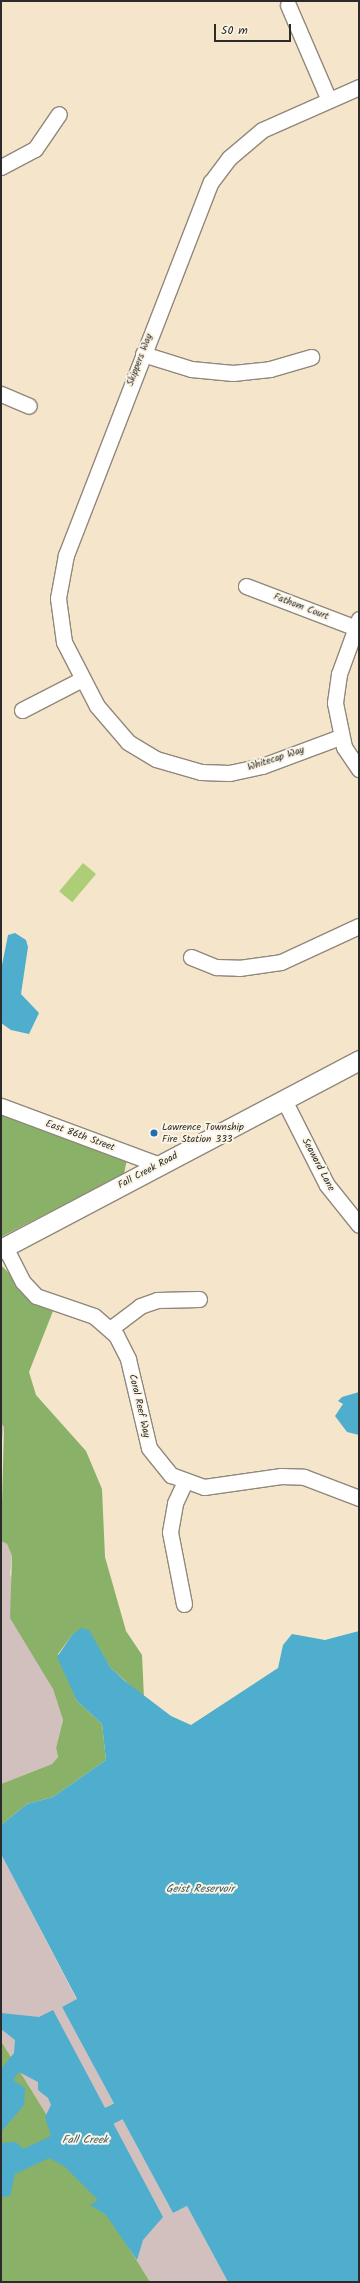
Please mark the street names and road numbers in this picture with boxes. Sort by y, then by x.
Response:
street label: Skippers Way [125,332,155,388]
street label: Fathom Court [272,591,330,623]
street label: Whitecap Way [246,744,306,774]
street label: East 86th Street [44,1118,116,1154]
street label: Seaward Lane [299,1136,337,1194]
street label: Fall Creek Road [116,1150,180,1192]
street label: Coral Reef Way [126,1373,152,1439]

